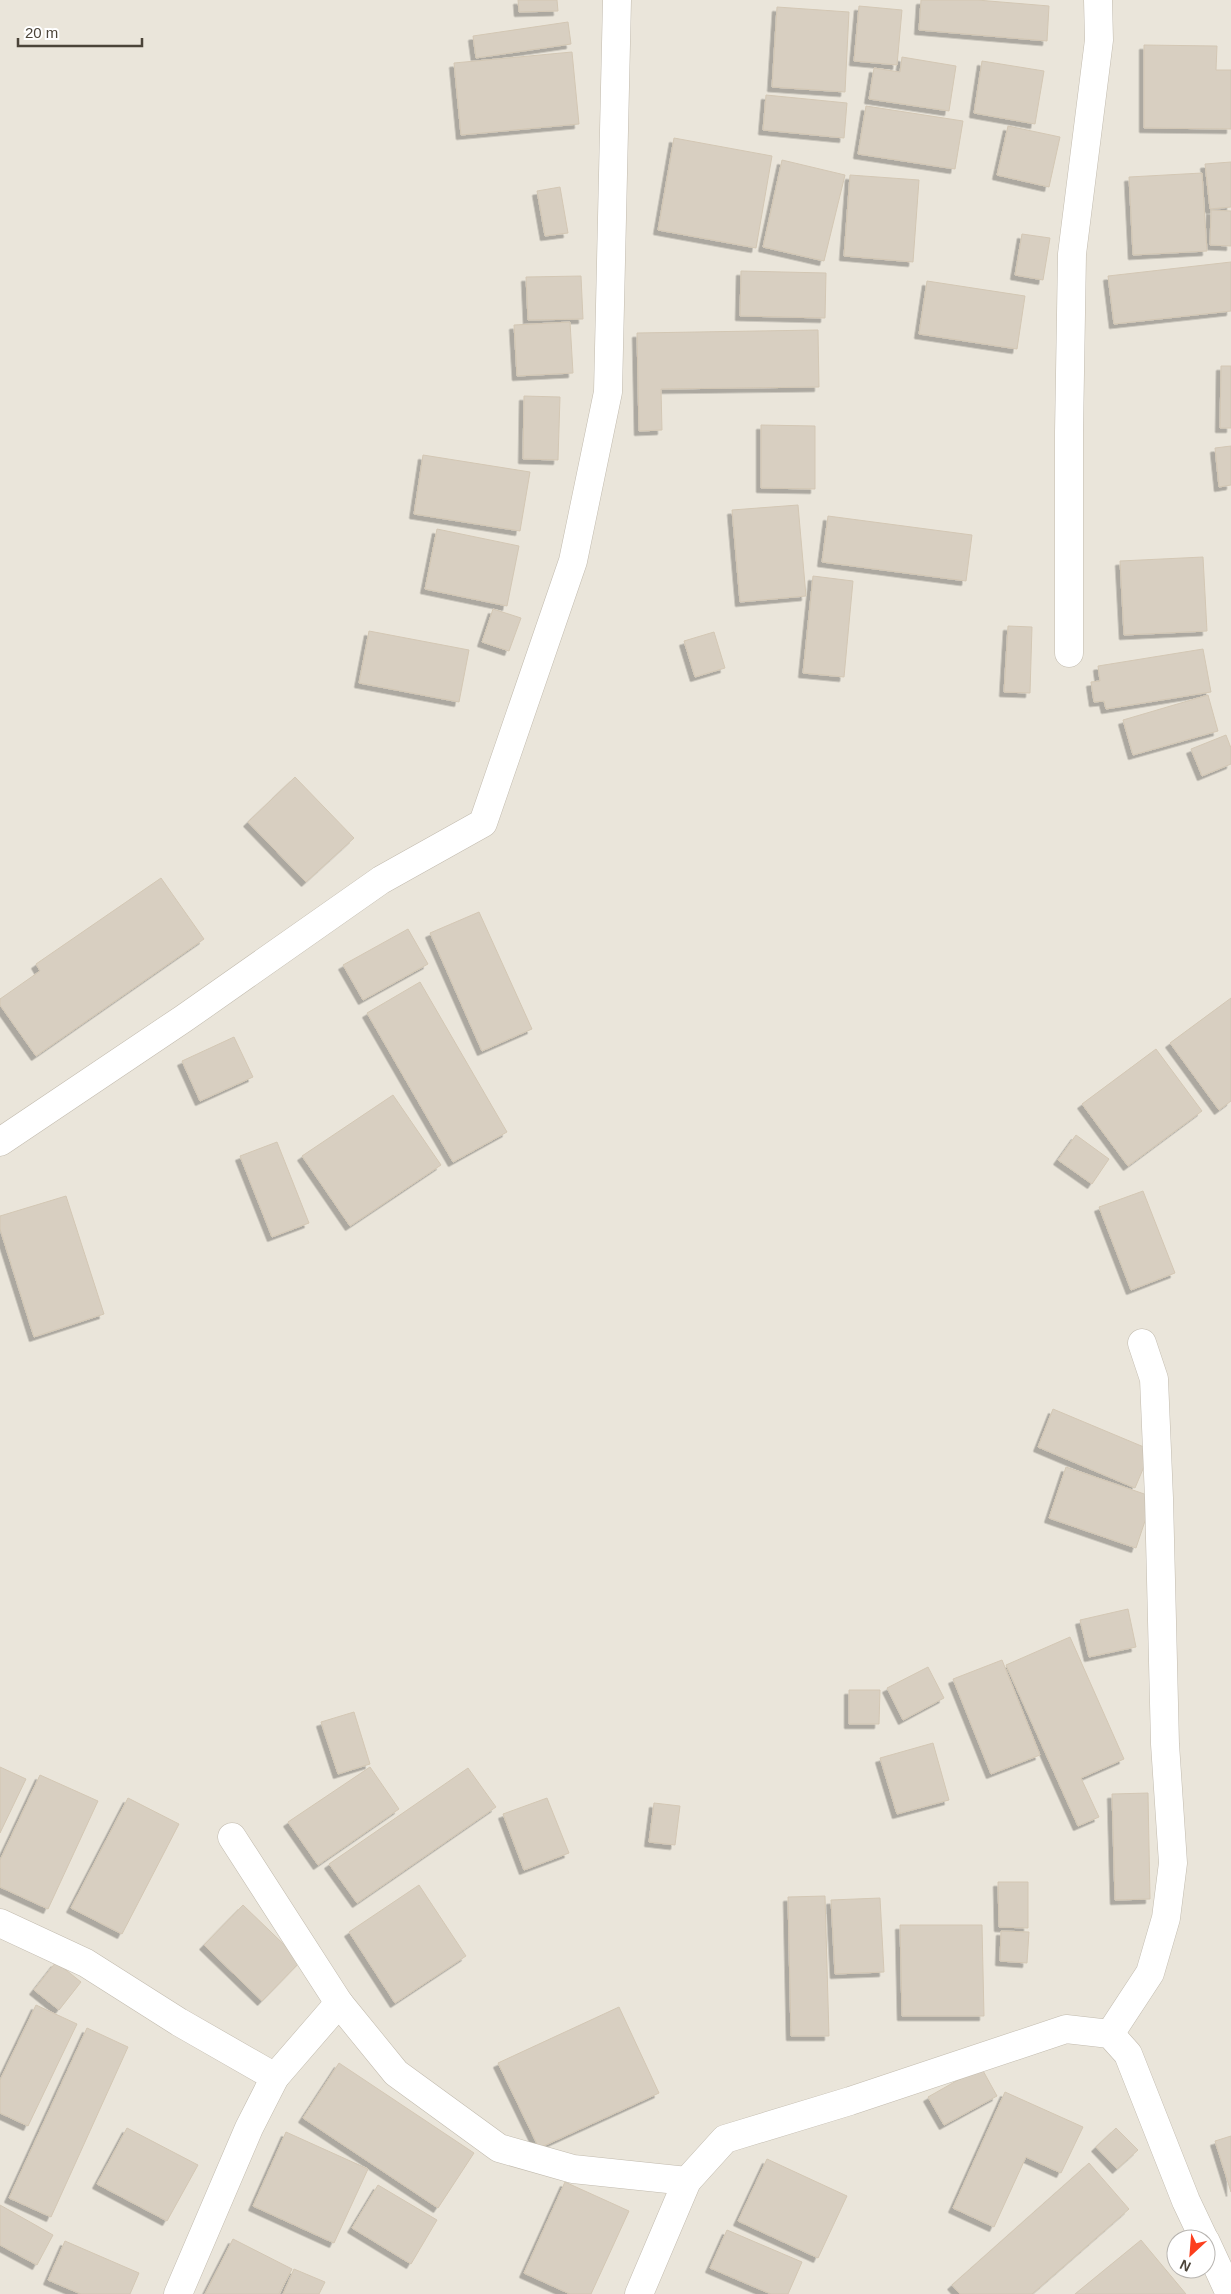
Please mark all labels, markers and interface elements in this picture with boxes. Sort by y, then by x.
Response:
scale bar [18,15,141,47]
text: 20 m [25,24,58,41]
north arrow [1166,2229,1216,2279]
text: N [1177,2256,1193,2275]

